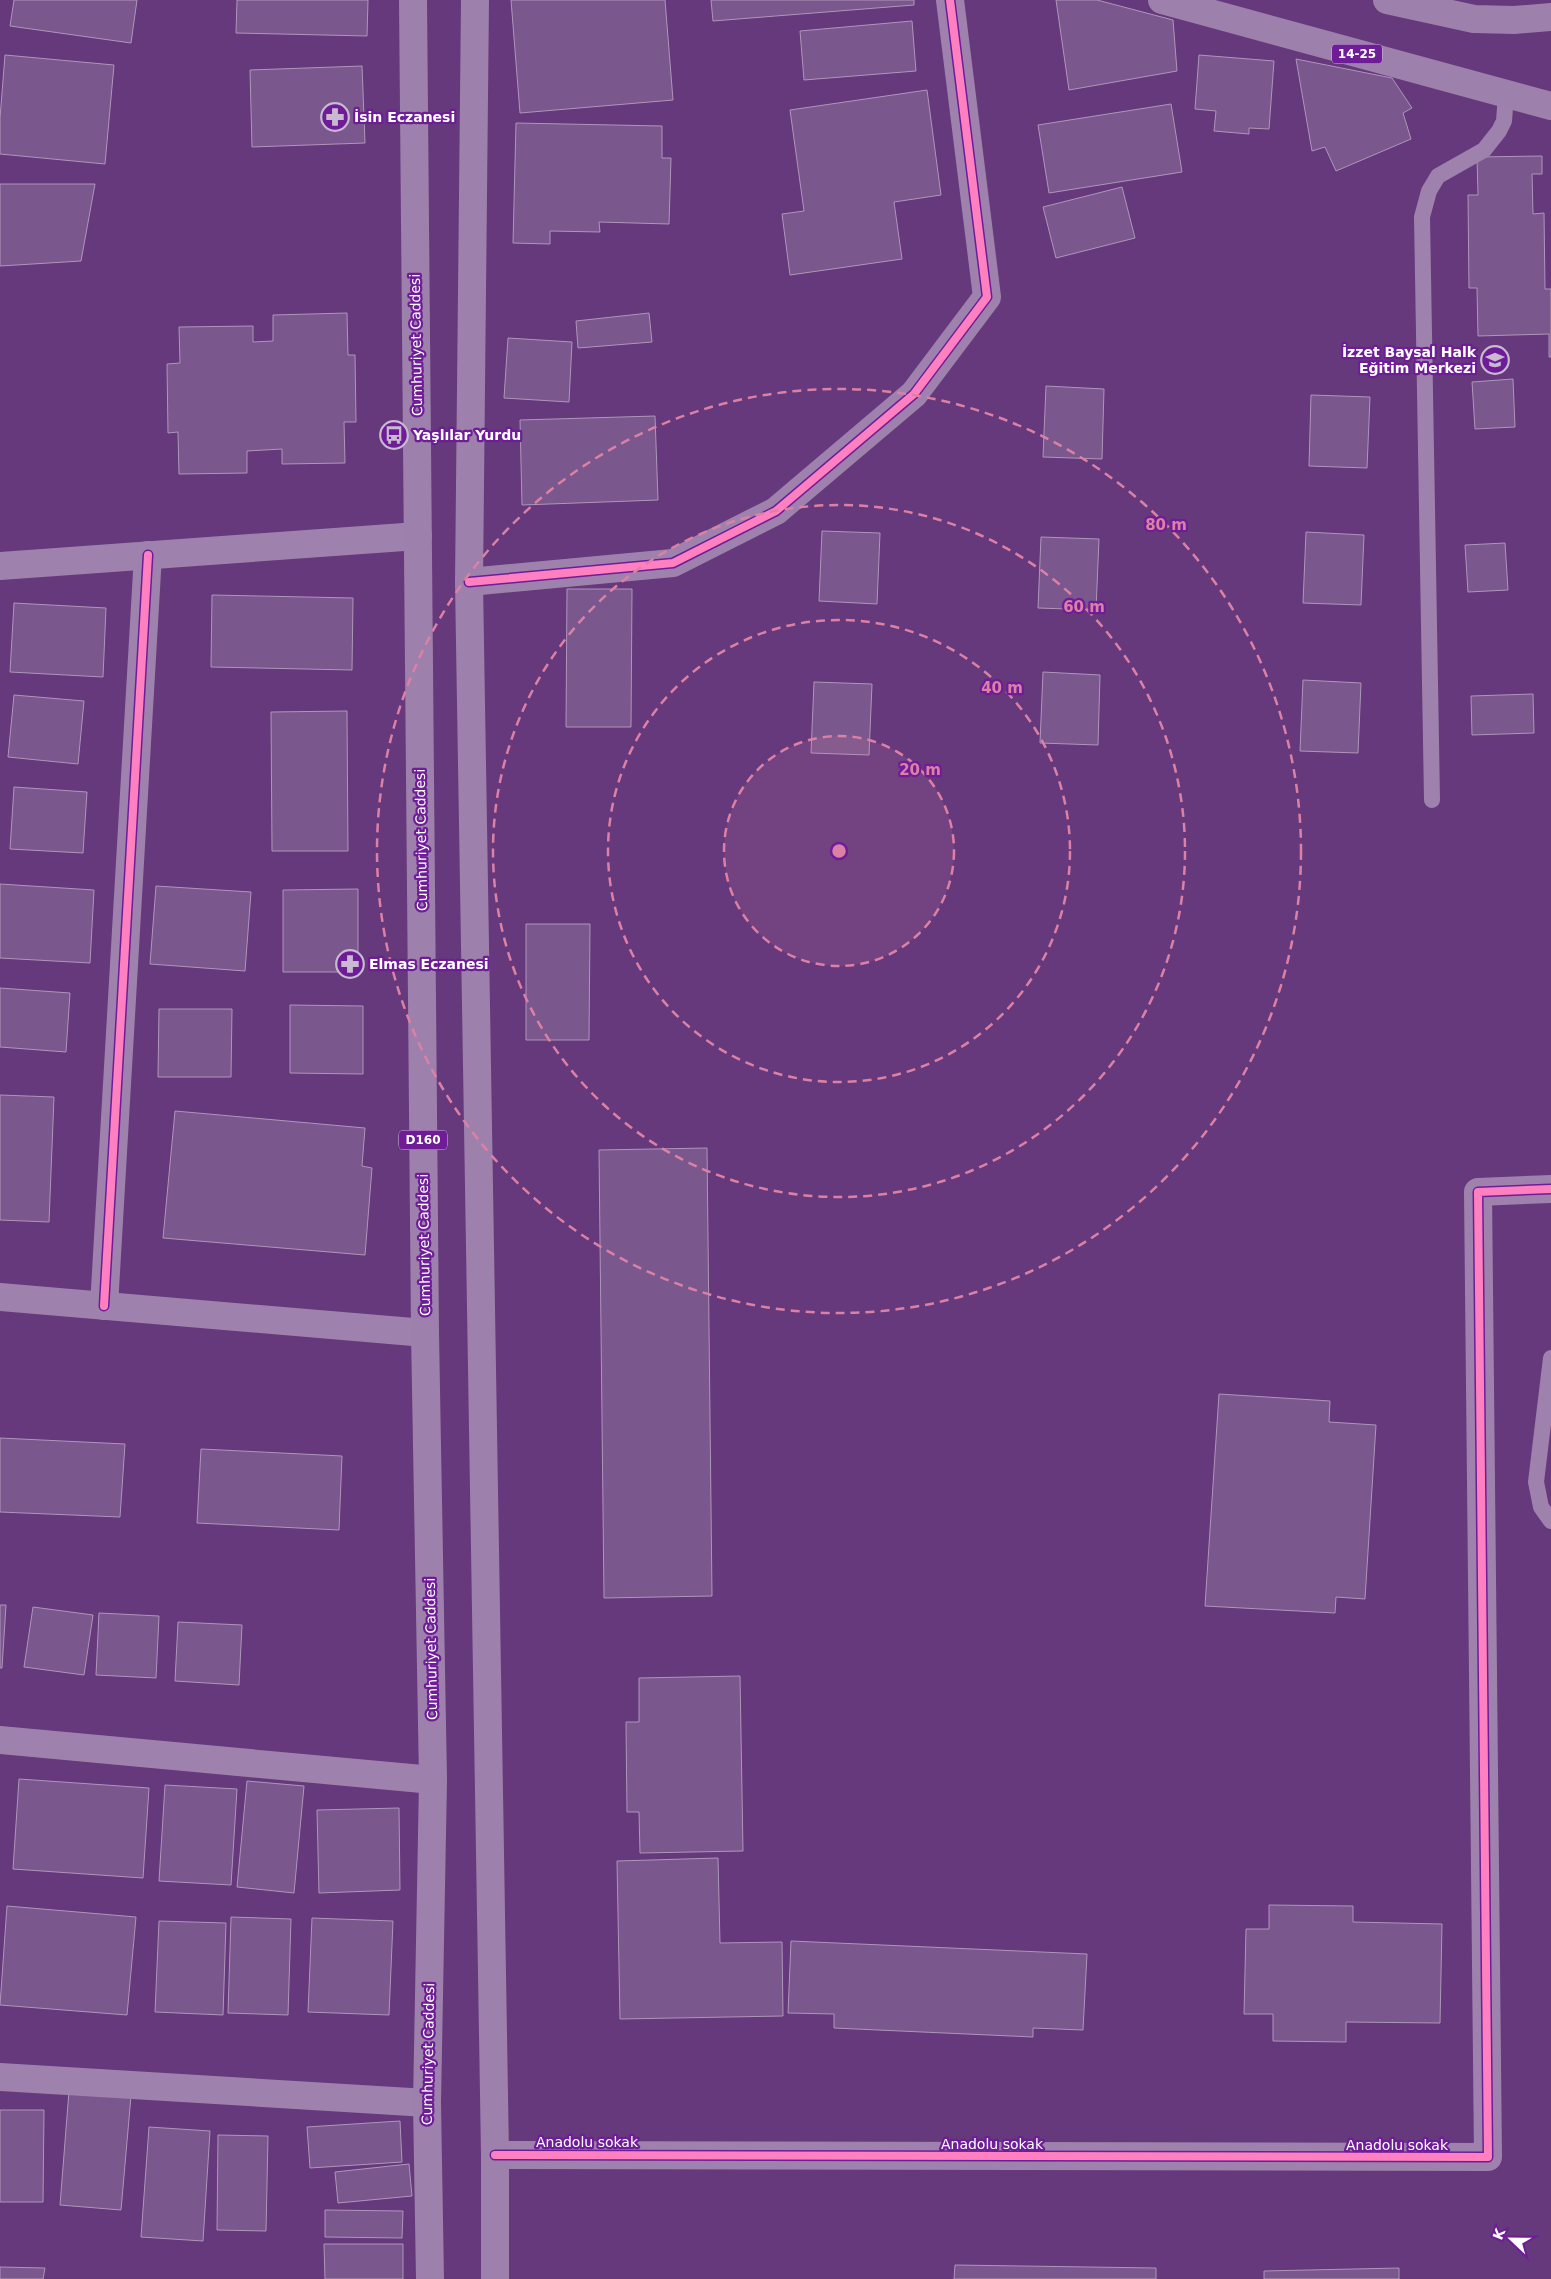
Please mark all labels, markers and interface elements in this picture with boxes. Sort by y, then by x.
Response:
road number: 14-25 [1332,44,1382,64]
pharmacy icon: İsin Eczanesi [320,102,350,132]
place label: İsin Eczanesi [354,109,455,125]
street label: Cumhuriyet Caddesi [407,274,425,416]
place label: İzzet Baysal Halk Eğitim Merkezi [1342,344,1477,376]
school or university icon: İzzet Baysal Halk Eğitim Merkezi [1480,345,1510,375]
bus stop icon: Yaşlılar Yurdu [379,420,409,450]
place label: Yaşlılar Yurdu [412,427,521,443]
text: 80 m [1145,516,1187,534]
text: 60 m [1063,598,1105,616]
text: 40 m [981,679,1023,697]
text: 20 m [899,761,941,779]
street label: Cumhuriyet Caddesi [412,769,430,911]
centre of rings [830,842,848,860]
pharmacy icon: Elmas Eczanesi [335,949,365,979]
place label: Elmas Eczanesi [369,956,489,972]
road number: D160 [399,1130,447,1150]
street label: Cumhuriyet Caddesi [415,1174,433,1316]
street label: Cumhuriyet Caddesi [422,1578,440,1720]
street label: Cumhuriyet Caddesi [419,1983,437,2125]
street label: Anadolu sokak [536,2134,639,2150]
street label: Anadolu sokak [941,2136,1044,2152]
street label: Anadolu sokak [1346,2137,1449,2153]
north arrow [1486,2214,1536,2264]
text: K [1489,2225,1509,2242]

